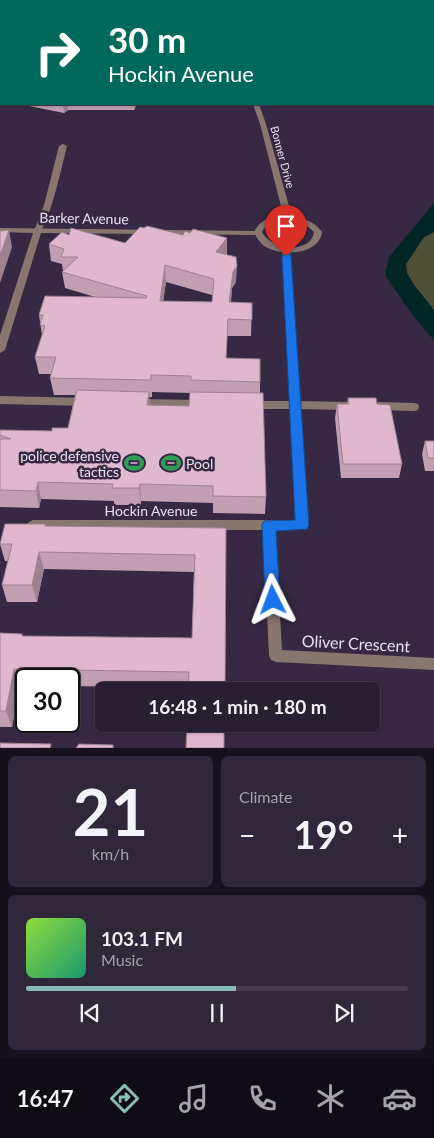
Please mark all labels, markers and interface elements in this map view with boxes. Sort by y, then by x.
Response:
text: 30 m [108,18,186,60]
icon: right [25,20,90,85]
text: Hockin Avenue [108,60,254,87]
street label: Bonner Drive [268,124,298,190]
pin [265,205,307,256]
street label: Barker Avenue [39,209,129,227]
icon: arrive [272,212,300,240]
place label: police defensive tactics [20,447,119,480]
sports icon: police defensive tactics [123,452,145,474]
sports icon: Pool [160,452,182,474]
place label: Pool [186,455,213,472]
street label: Hockin Avenue [105,502,197,519]
position arrow [246,573,298,625]
street label: Oliver Crescent [301,631,411,655]
speed limit sign: 30 [15,668,80,733]
text: 16:48 · 1 min · 180 m [148,695,327,718]
text: 21 [73,772,148,850]
text: Climate [239,787,292,806]
text: 19° [294,811,353,857]
text: − [239,818,255,852]
text: + [392,818,408,852]
text: km/h [92,844,129,863]
text: 103.1 FM [101,927,183,950]
text: Music [101,950,143,969]
icon: previous [76,999,104,1027]
icon: pause [203,999,231,1027]
icon: next [330,999,358,1027]
icon: directions [107,1081,142,1116]
icon: music [176,1081,211,1116]
icon: phone [245,1081,280,1116]
icon: climate [313,1081,348,1116]
icon: car [382,1081,417,1116]
text: 16:47 [17,1085,74,1112]

